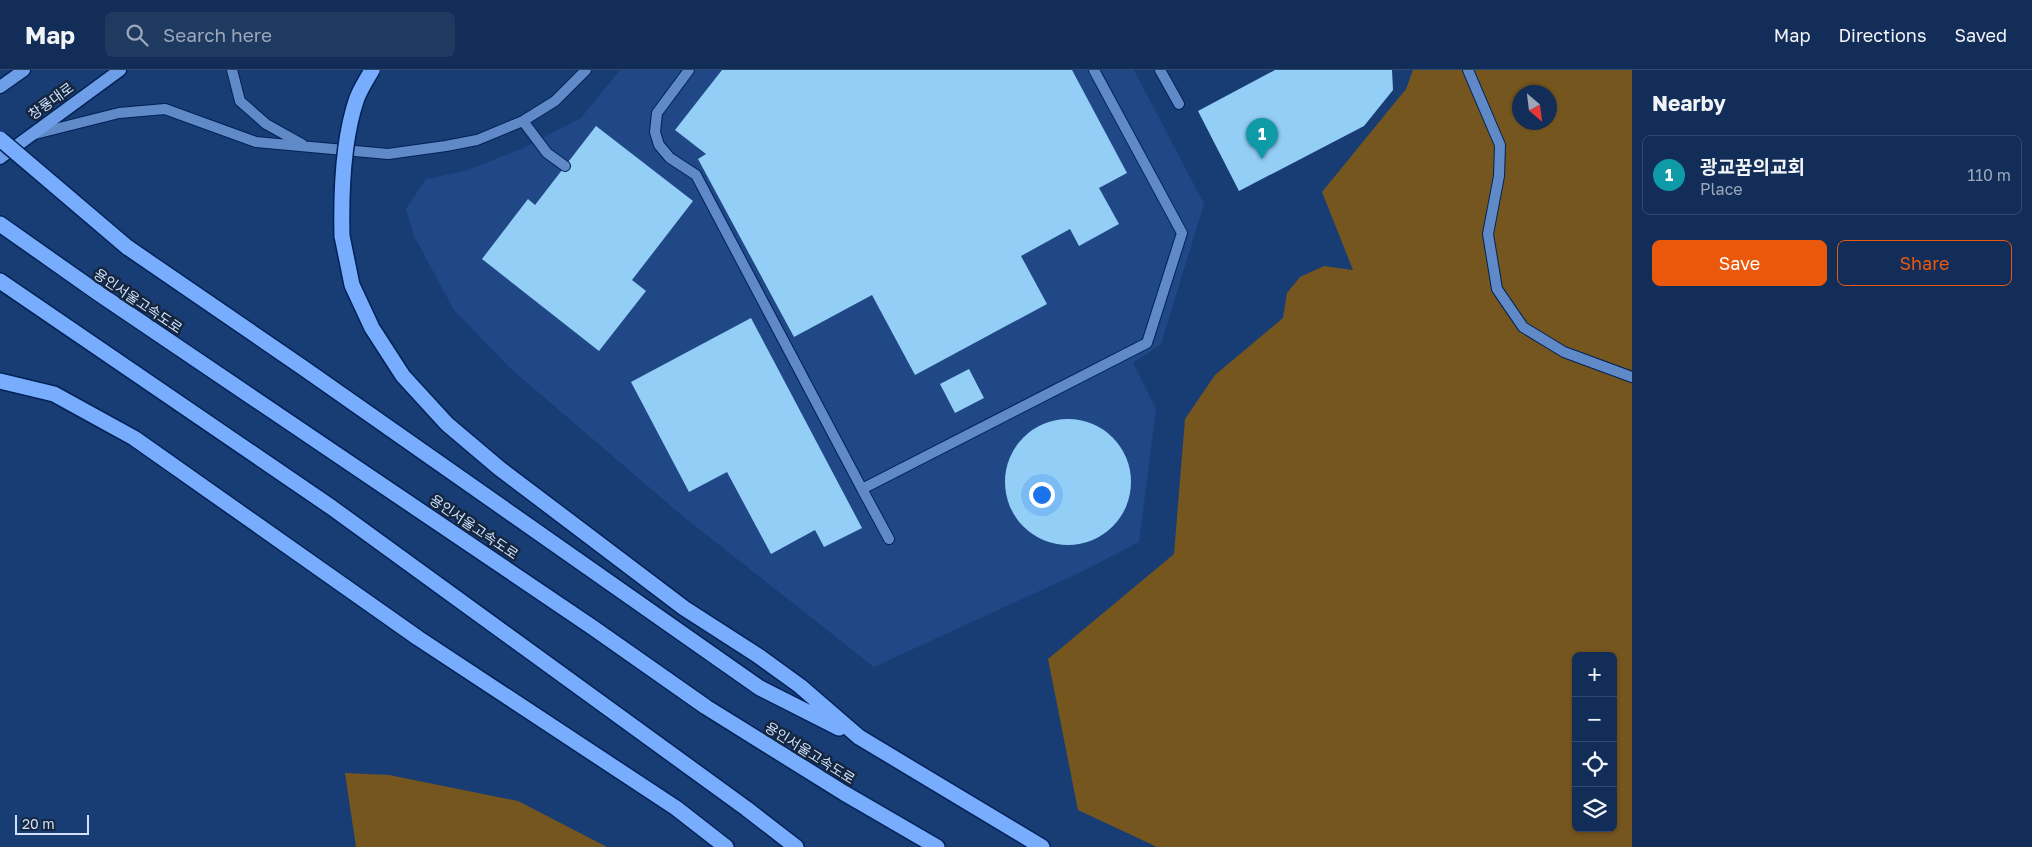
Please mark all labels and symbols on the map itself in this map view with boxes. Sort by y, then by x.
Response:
street label: 창룡대로 [25,79,77,123]
north arrow [1512,85,1557,130]
pin: 1 [1246,118,1278,159]
street label: 용인서울고속도로 [91,265,186,337]
your location [1029,482,1055,508]
street label: 용인서울고속도로 [427,491,522,563]
street label: 용인서울고속도로 [762,718,859,787]
scale bar [15,812,89,835]

